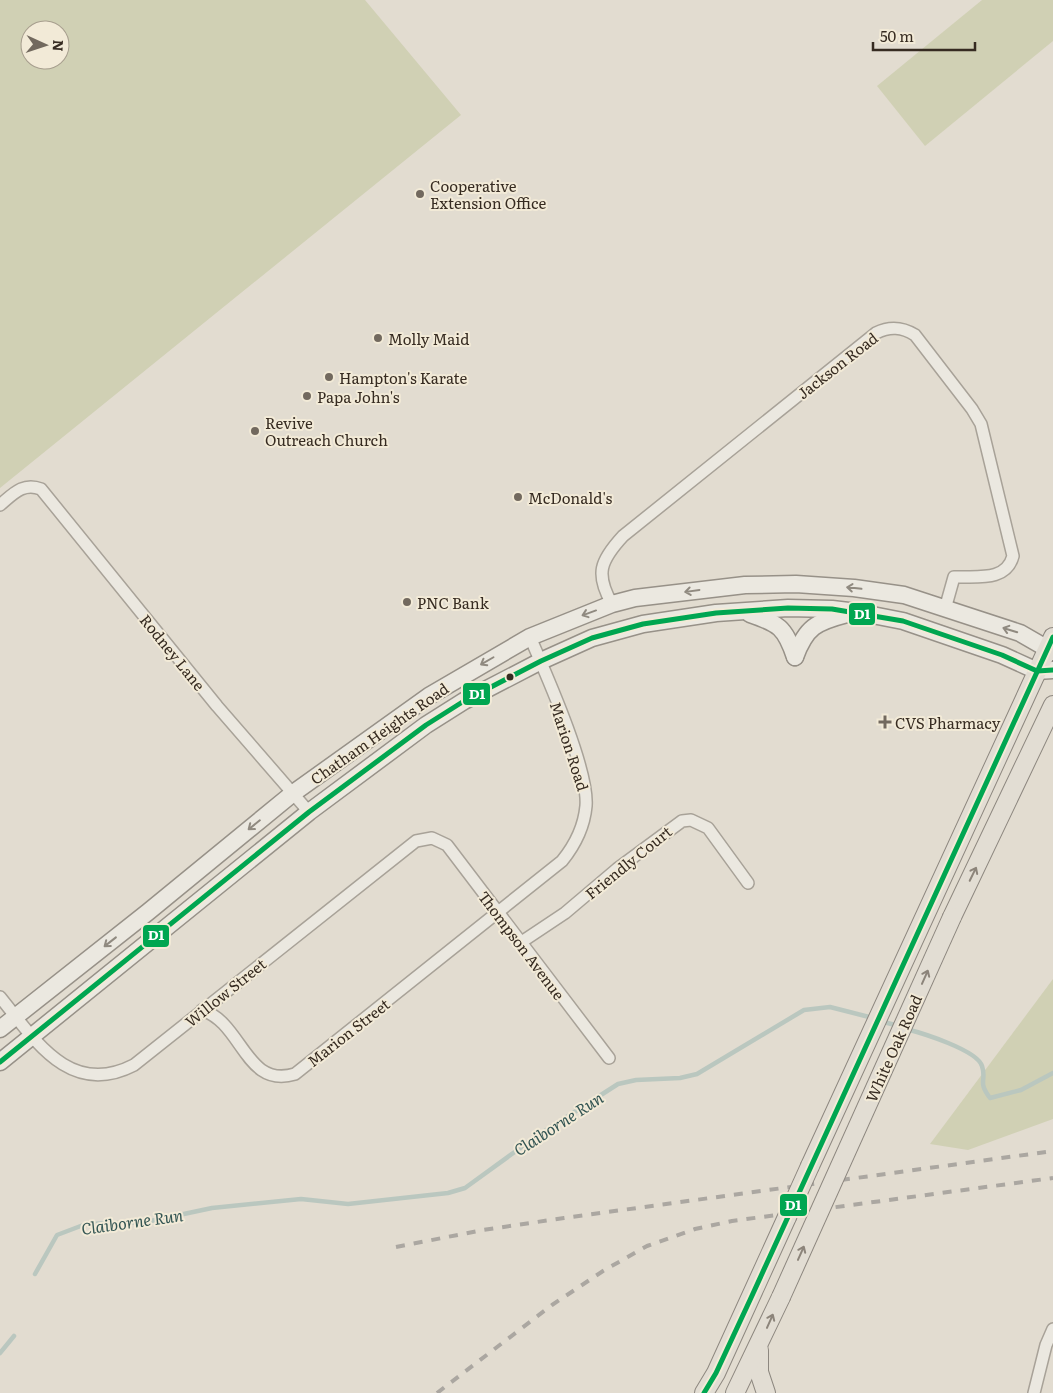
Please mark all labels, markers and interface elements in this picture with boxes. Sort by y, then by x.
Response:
north arrow [20,20,70,70]
scale bar [873,20,976,52]
text: 50 m [880,24,914,47]
text: N [49,39,69,52]
place label: Cooperative Extension Office [430,174,546,214]
marker: Cooperative Extension Office [414,188,426,200]
street label: Jackson Road [792,326,882,404]
place label: Molly Maid [388,327,470,350]
marker: Molly Maid [372,332,384,344]
place label: Hampton's Karate [339,366,467,389]
marker: Hampton's Karate [323,371,335,383]
place label: Papa John's [317,385,400,408]
marker: Papa John's [301,390,313,402]
place label: Revive Outreach Church [265,411,388,451]
marker: Revive Outreach Church [249,425,261,437]
place label: McDonald's [528,486,612,509]
marker: McDonald's [512,491,524,503]
one-way arrow [846,583,862,593]
one-way arrow [684,586,700,596]
place label: PNC Bank [417,591,490,614]
marker: PNC Bank [401,596,413,608]
line badge: D1 [848,602,876,626]
text: D1 [854,603,871,623]
street label: Rodney Lane [135,609,211,695]
one-way arrow [581,609,597,618]
one-way arrow [1003,624,1019,634]
one-way arrow [481,656,495,666]
unlabelled marker [505,672,515,682]
street label: Chatham Heights Road [305,676,453,790]
line badge: D1 [462,682,491,706]
text: D1 [469,683,486,703]
street label: Marion Road [545,698,595,794]
place label: CVS Pharmacy [895,711,1001,734]
marker: CVS Pharmacy [879,716,891,728]
one-way arrow [248,819,261,830]
street label: Friendly Court [580,820,676,904]
one-way arrow [968,866,978,881]
street label: Thompson Avenue [473,886,571,1005]
line badge: D1 [142,924,170,948]
text: D1 [148,924,165,944]
one-way arrow [104,936,117,947]
street label: Willow Street [180,952,270,1032]
one-way arrow [920,970,930,985]
street label: White Oak Road [859,990,927,1106]
street label: Marion Street [302,992,394,1072]
water label: Claiborne Run [508,1085,608,1161]
line badge: D1 [779,1193,808,1217]
text: D1 [785,1194,802,1214]
water label: Claiborne Run [80,1202,185,1240]
one-way arrow [796,1246,806,1261]
one-way arrow [766,1314,776,1329]

